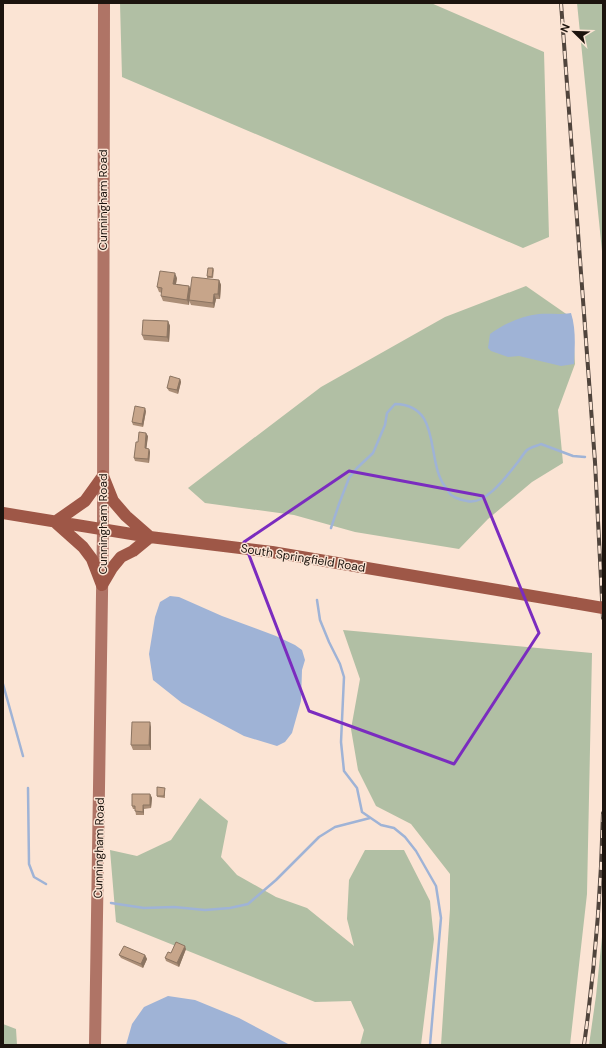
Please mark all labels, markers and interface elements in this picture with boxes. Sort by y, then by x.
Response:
north arrow [554,12,594,52]
text: N [557,22,573,35]
street label: Cunningham Road [95,150,111,250]
street label: Cunningham Road [95,474,111,574]
street label: South Springfield Road [240,540,366,576]
street label: Cunningham Road [90,797,108,899]

